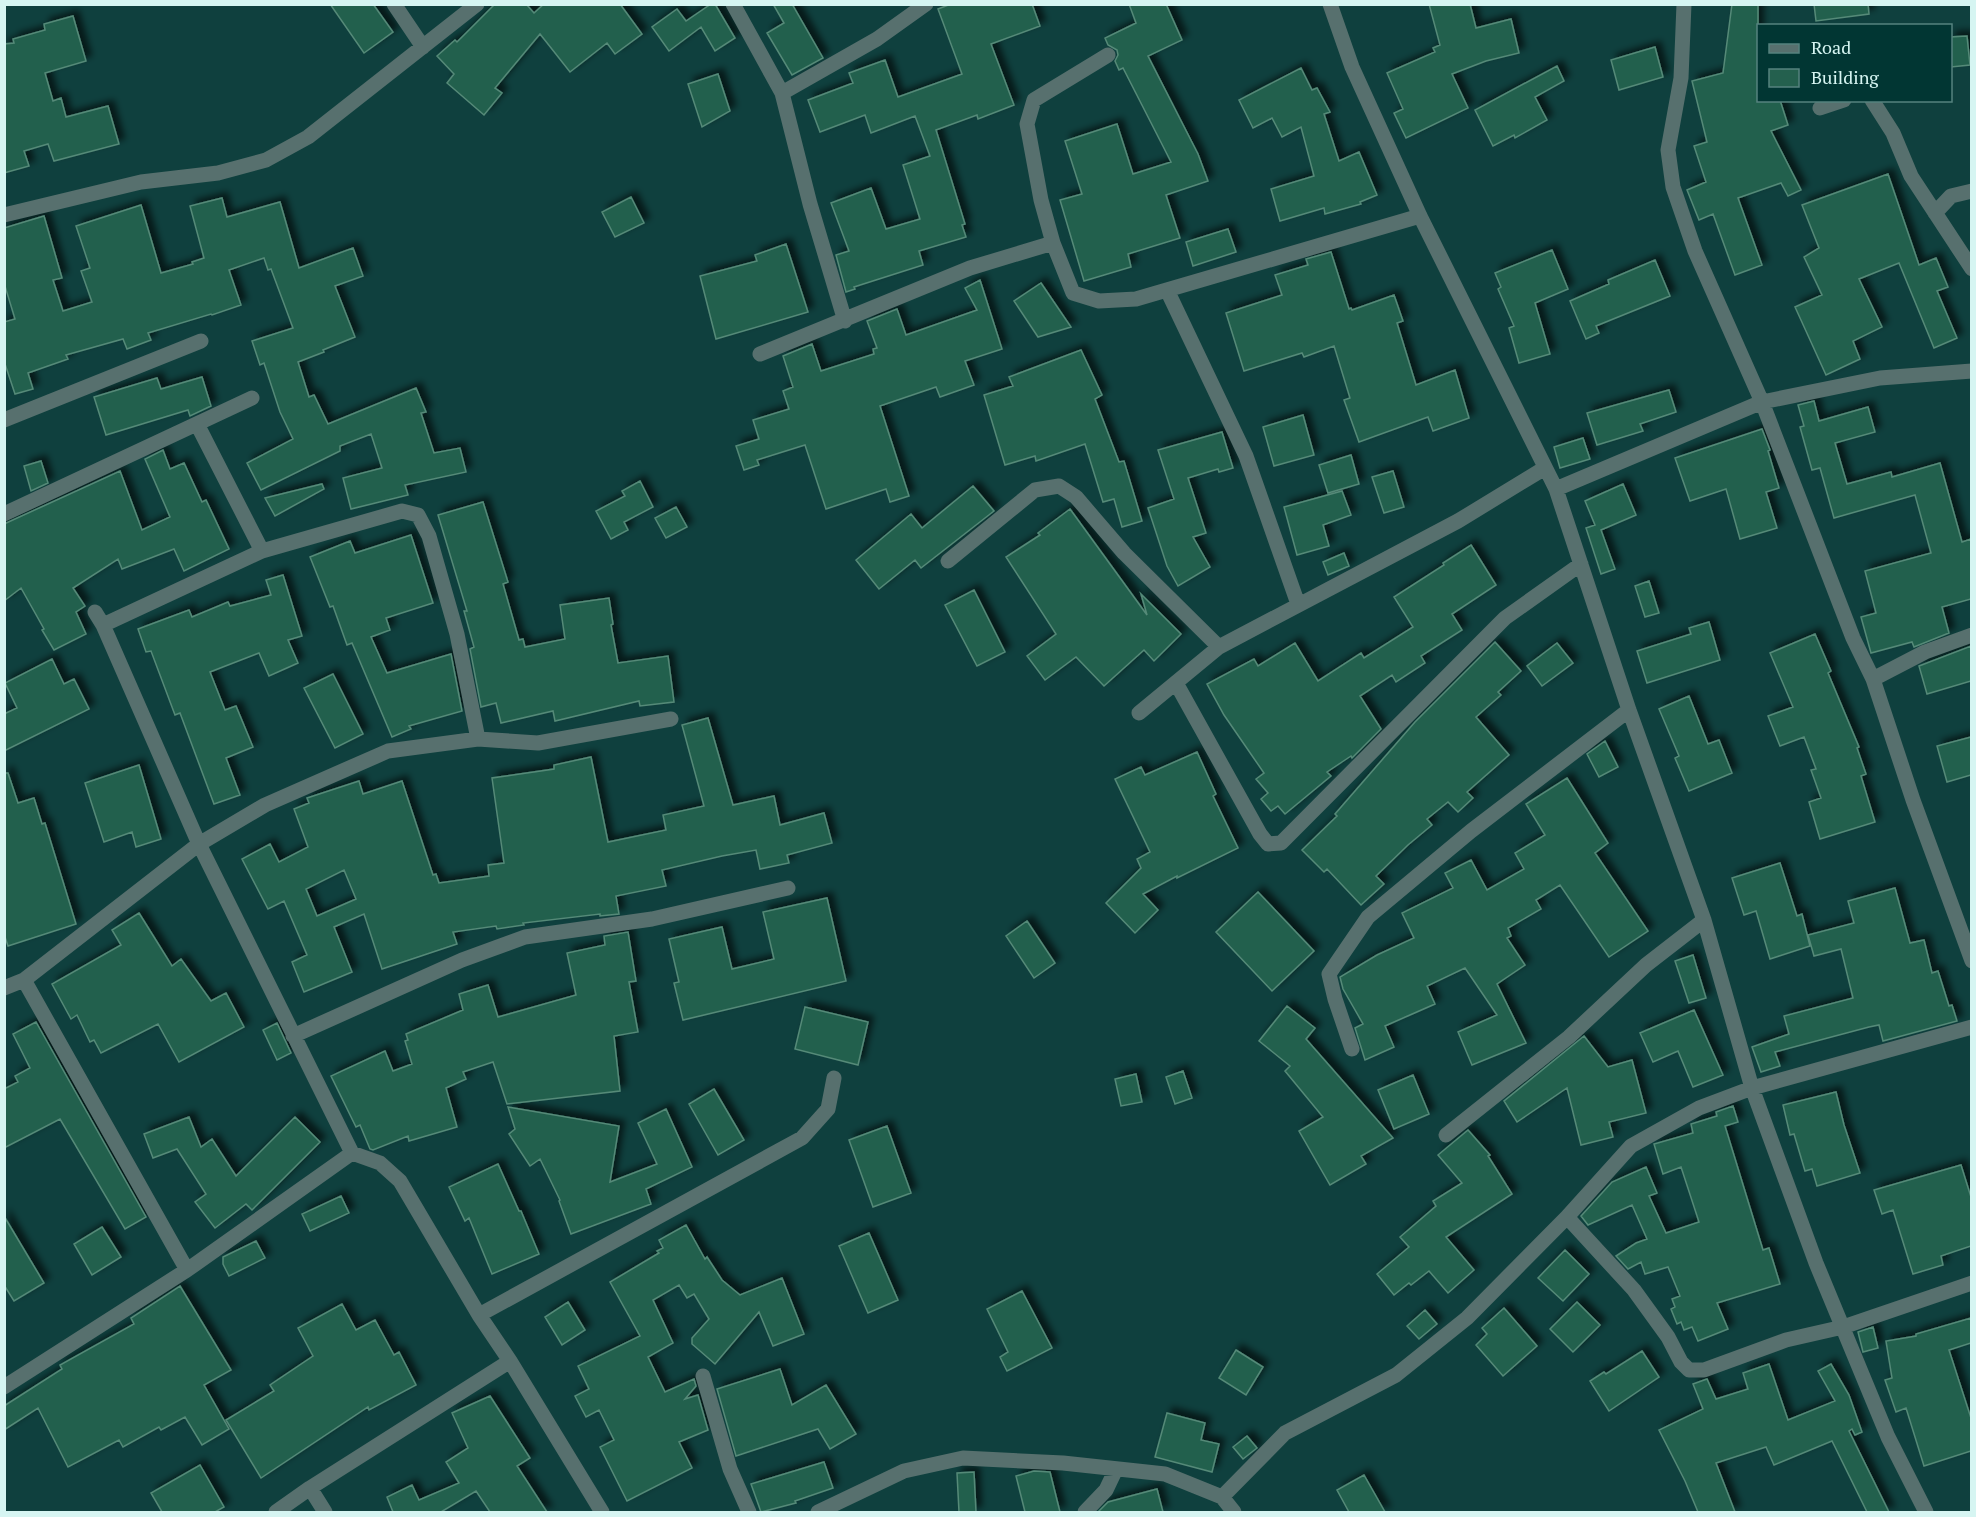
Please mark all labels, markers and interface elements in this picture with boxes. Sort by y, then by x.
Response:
legend [1757,24,1952,102]
text: Road [1811,35,1851,59]
text: Building [1811,65,1879,89]

